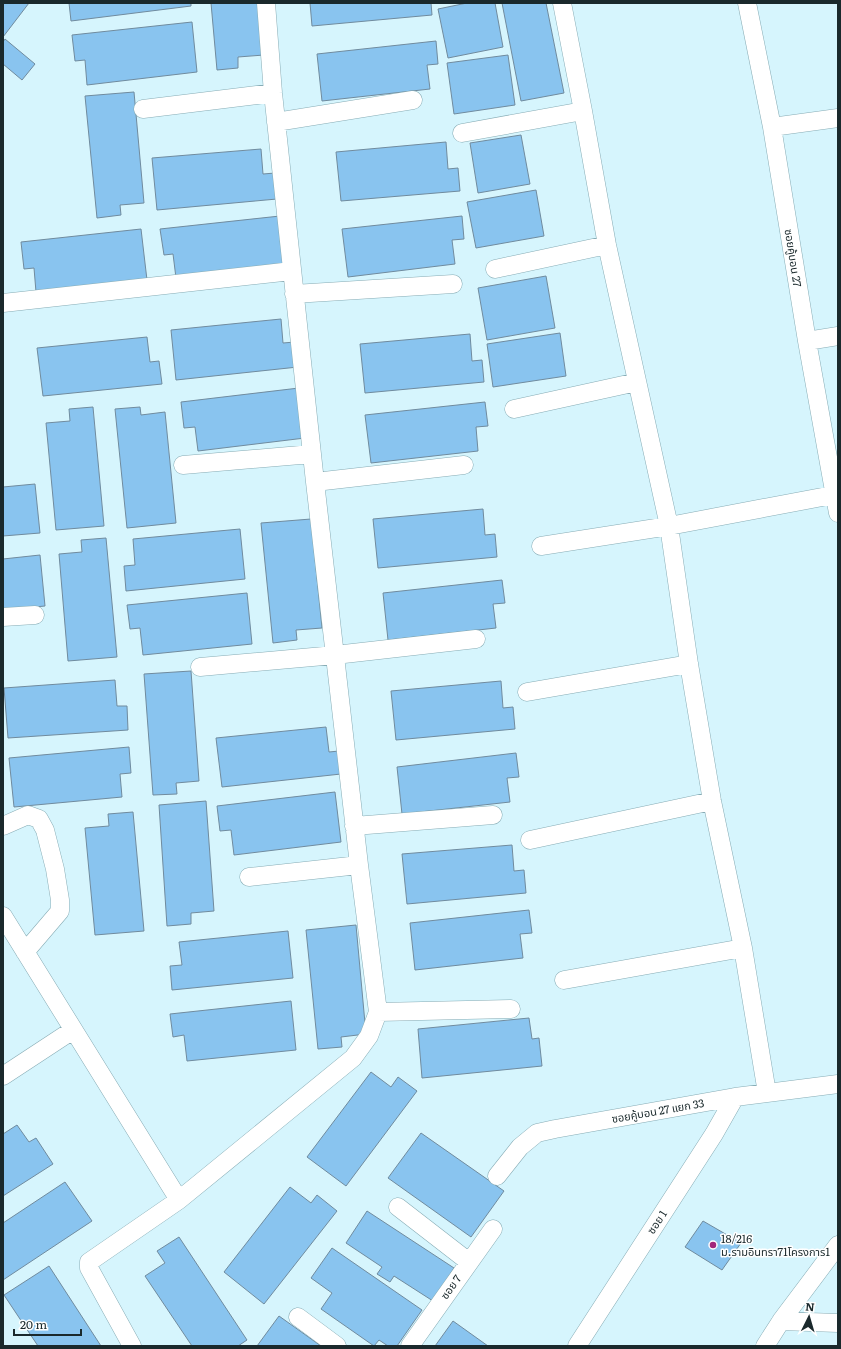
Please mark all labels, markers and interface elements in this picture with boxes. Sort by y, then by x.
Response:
street label: ซอยคู้บอน 27 [781,228,807,288]
street label: ซอยคู้บอน 27 แยก 33 [610,1094,705,1126]
street label: ซอย 1 [642,1206,670,1237]
place label: 18/216 ม.รามอินทรา71โครงการ1 [721,1230,830,1259]
marker: 18/216 ม.รามอินทรา71โครงการ1 [708,1240,718,1250]
street label: ซอย 7 [436,1271,465,1302]
north arrow [789,1297,829,1337]
text: N [805,1298,815,1314]
scale bar [14,1311,81,1337]
text: 20 m [20,1315,47,1333]

